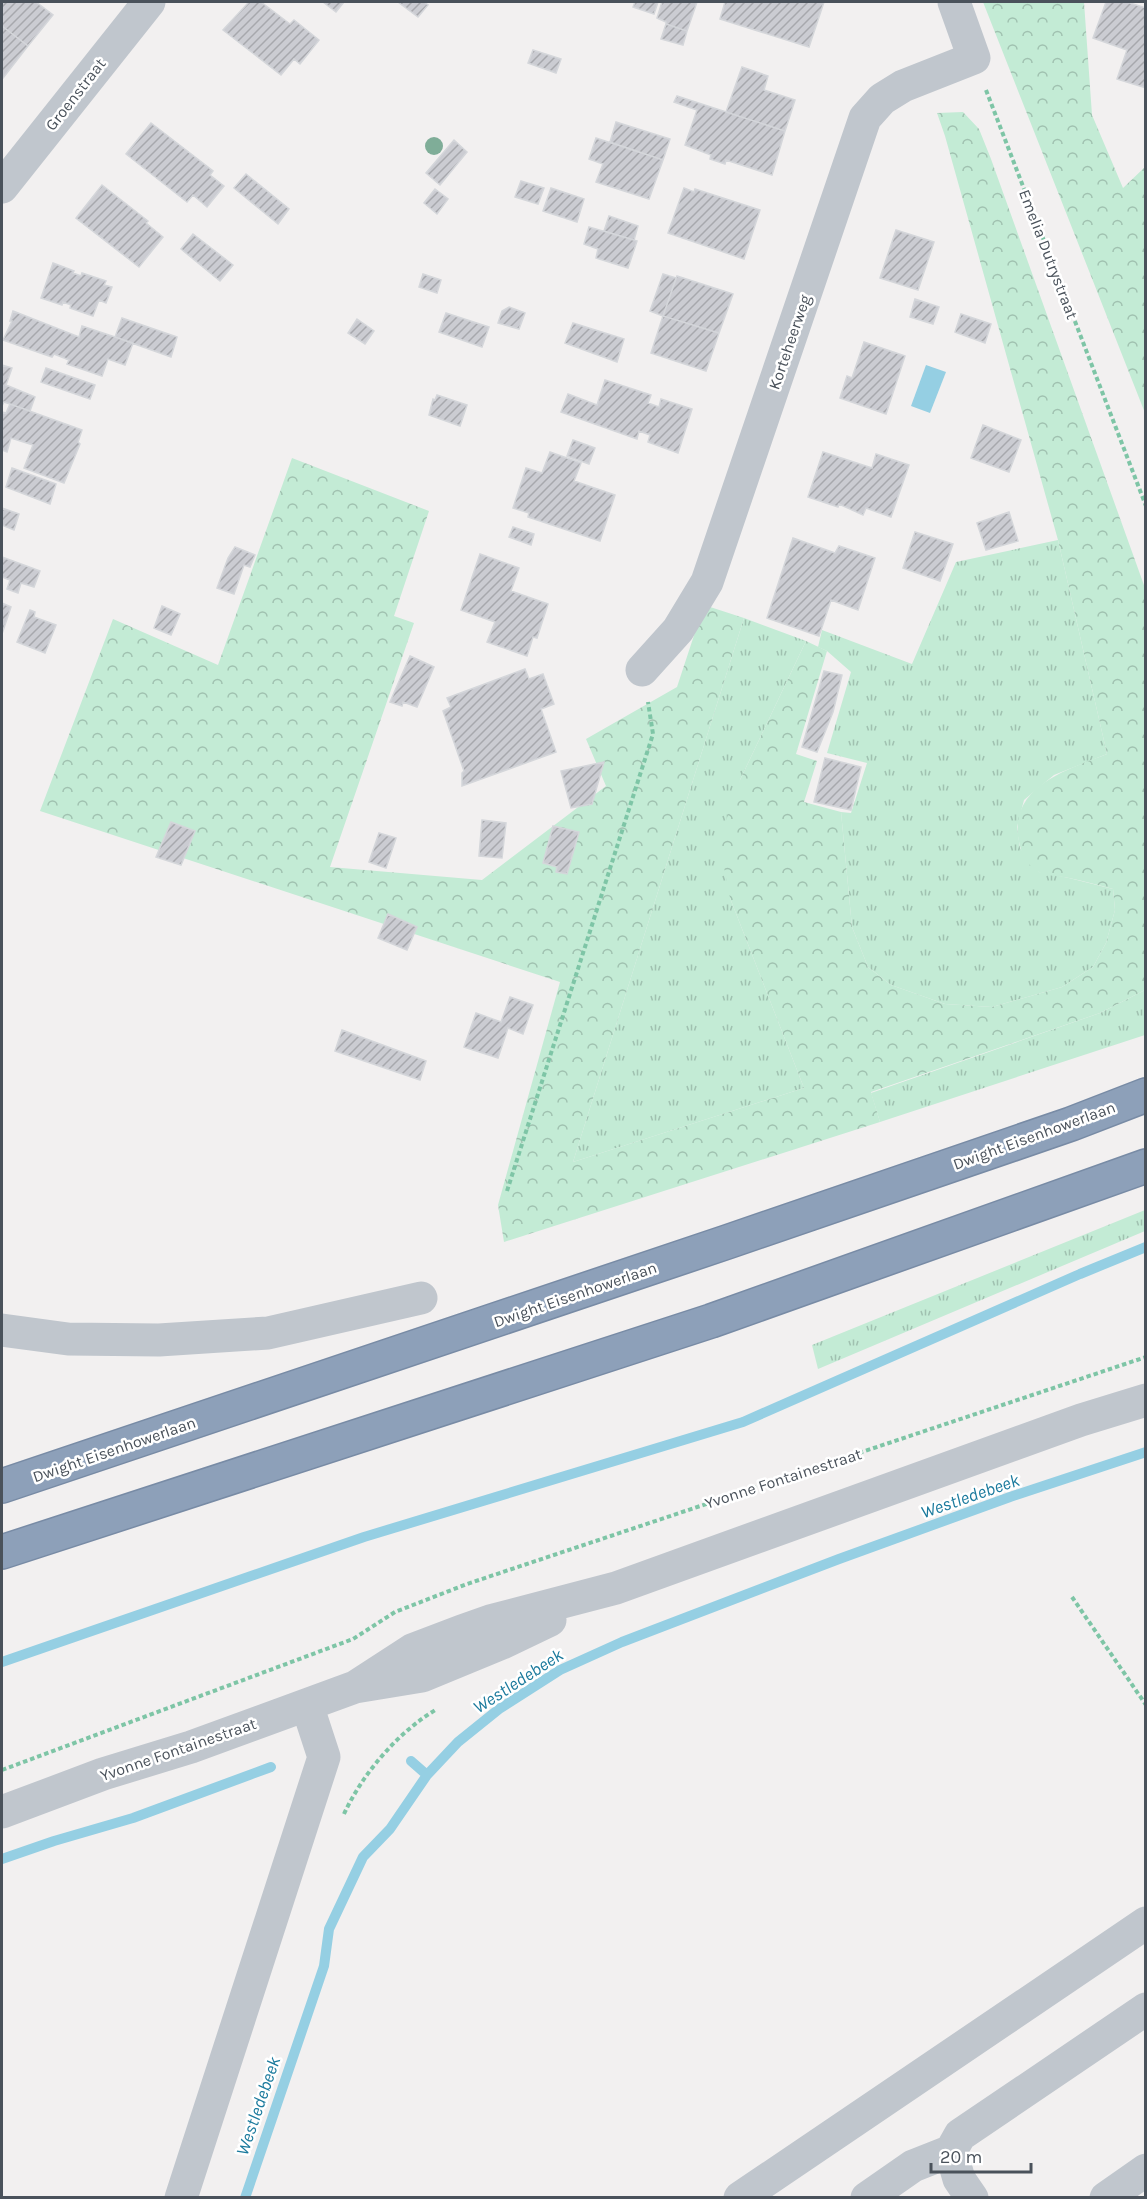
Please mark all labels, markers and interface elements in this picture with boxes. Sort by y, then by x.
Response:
street label: Groenstraat [41,54,110,134]
street label: Emelia Dutrystraat [1015,187,1082,322]
street label: Korteheerweg [764,292,815,392]
street label: Dwight Eisenhowerlaan [950,1097,1118,1174]
street label: Dwight Eisenhowerlaan [491,1258,659,1331]
street label: Dwight Eisenhowerlaan [30,1413,198,1486]
street label: Yvonne Fontainestraat [702,1444,864,1513]
water label: Westledebeek [918,1469,1023,1523]
water label: Westledebeek [469,1643,568,1718]
street label: Yvonne Fontainestraat [98,1714,259,1785]
water label: Westledebeek [231,2053,285,2158]
scale bar [931,2136,1032,2174]
text: 20 m [940,2146,982,2168]

